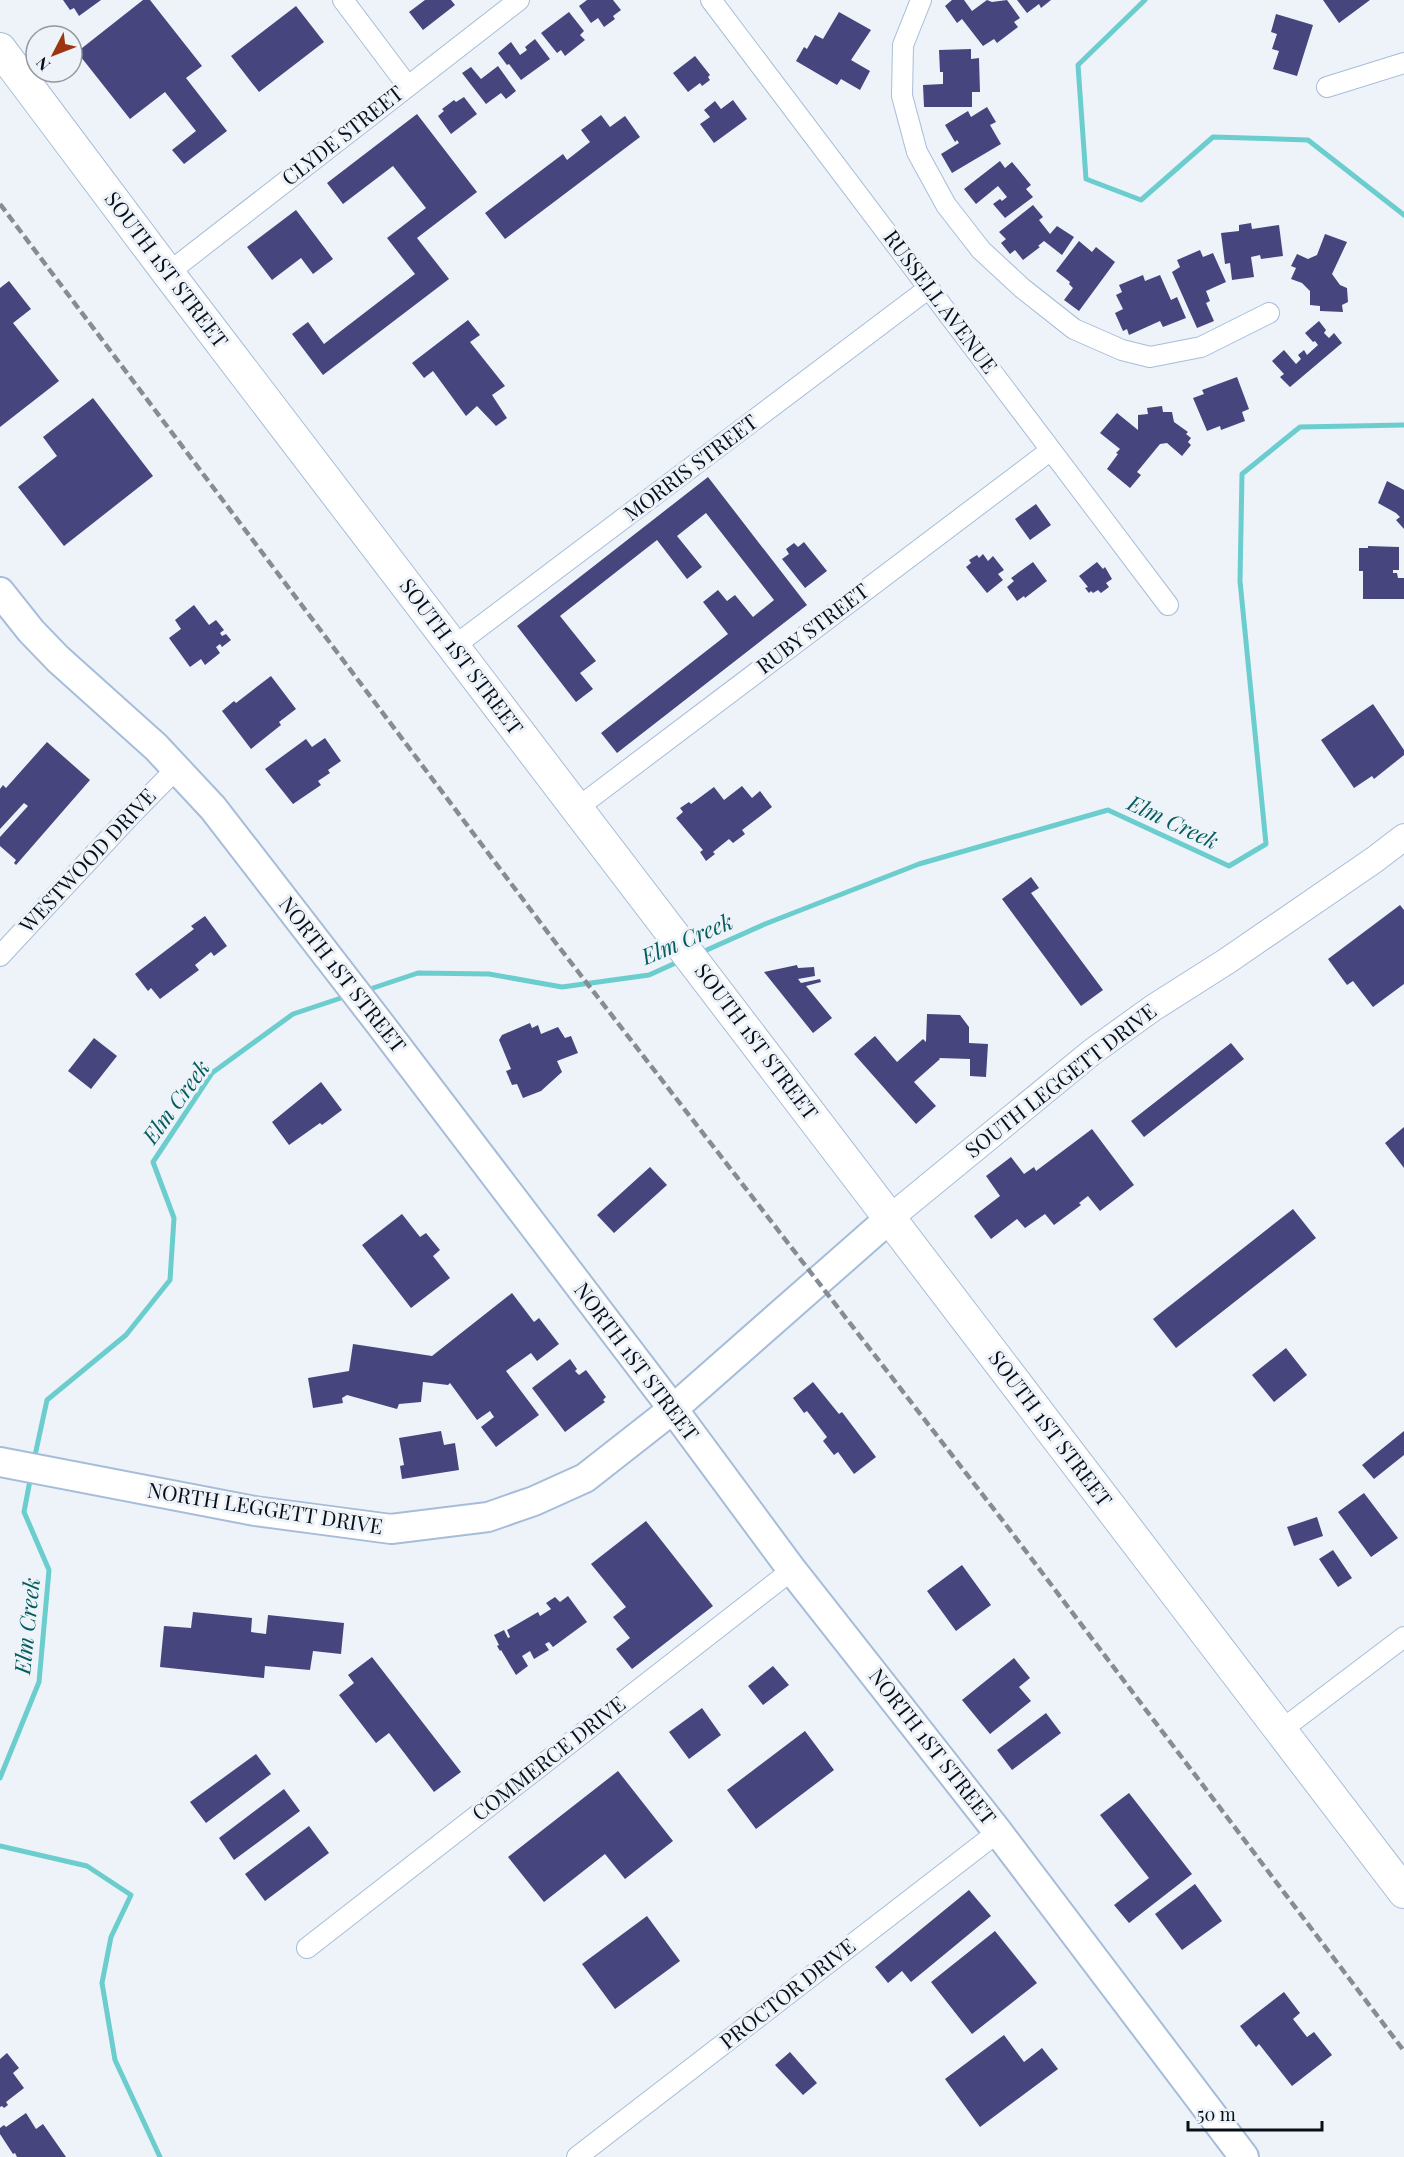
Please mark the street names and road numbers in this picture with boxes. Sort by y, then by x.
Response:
street label: CLYDE STREET [275,78,408,191]
street label: SOUTH 1ST STREET [100,185,236,353]
street label: RUSSELL AVENUE [878,223,1005,378]
street label: MORRIS STREET [617,407,763,526]
street label: SOUTH 1ST STREET [395,572,531,740]
street label: RUBY STREET [750,576,874,679]
street label: WESTWOOD DRIVE [12,781,161,939]
street label: NORTH 1ST STREET [274,890,413,1058]
street label: SOUTH 1ST STREET [690,957,826,1125]
street label: SOUTH LEGGETT DRIVE [958,996,1161,1163]
street label: NORTH 1ST STREET [569,1276,706,1446]
street label: SOUTH 1ST STREET [984,1344,1120,1512]
street label: NORTH LEGGETT DRIVE [146,1475,385,1539]
street label: NORTH 1ST STREET [864,1662,1003,1830]
street label: COMMERCE DRIVE [465,1689,630,1826]
street label: PROCTOR DRIVE [713,1931,860,2054]

